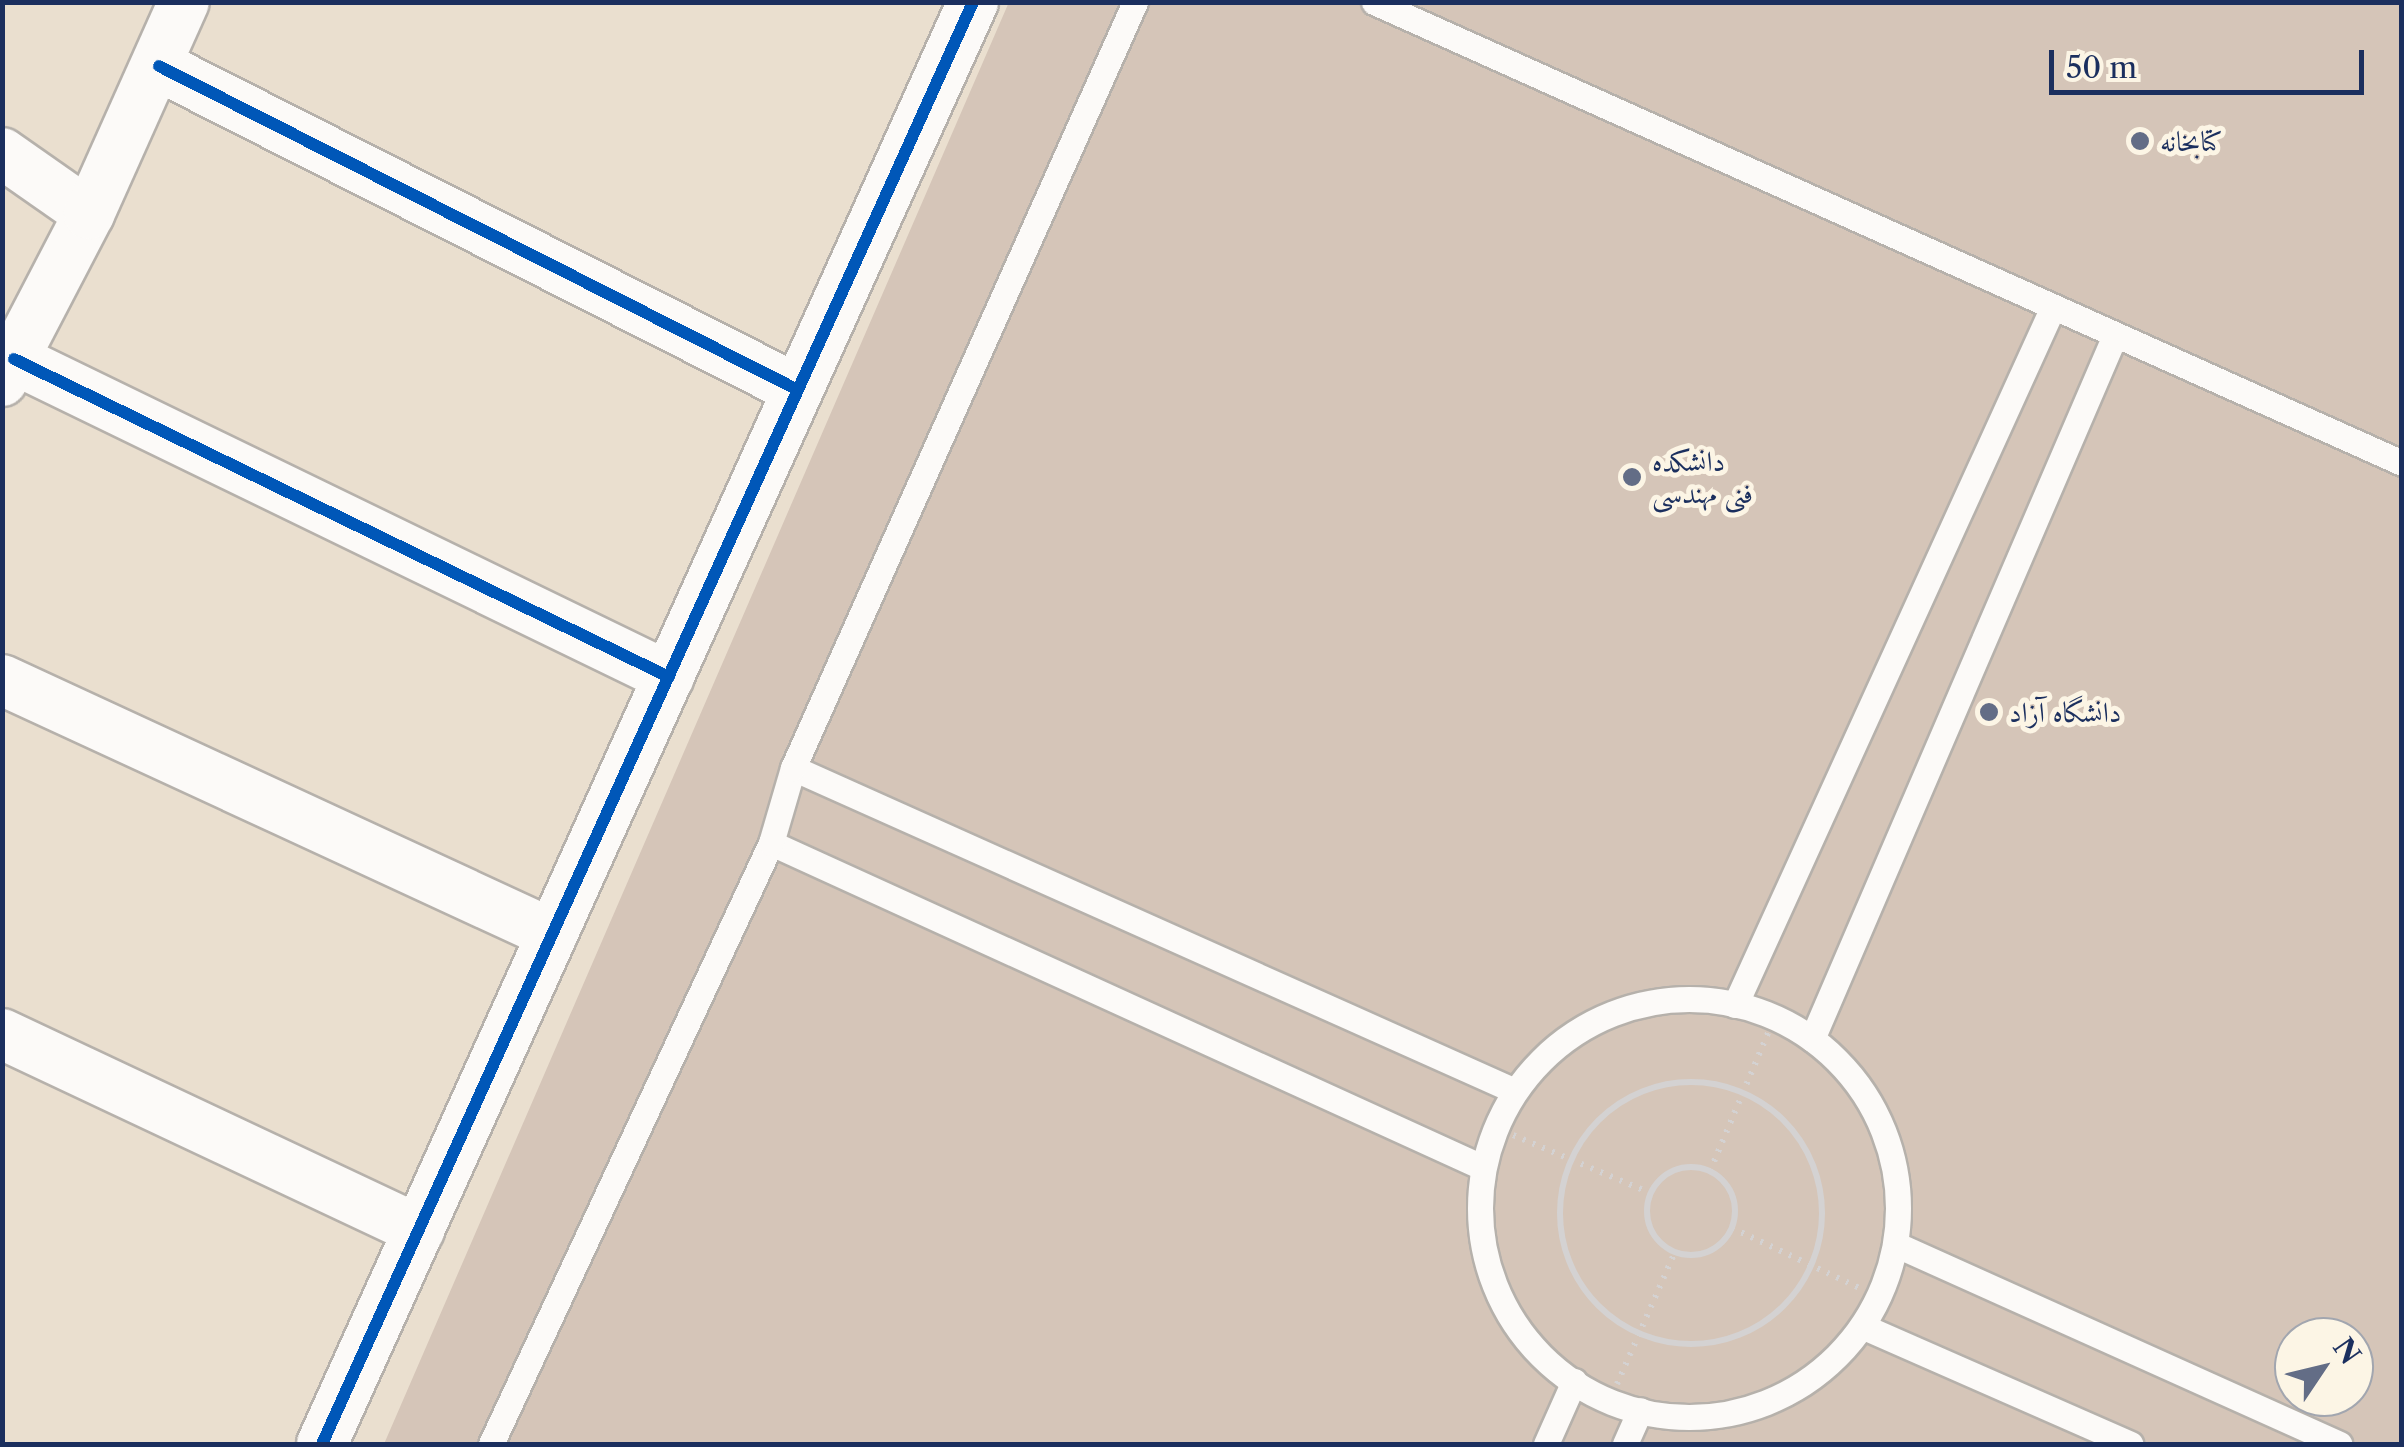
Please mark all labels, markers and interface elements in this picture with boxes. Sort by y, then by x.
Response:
scale bar [2054,30,2369,92]
text: 50 m [2066,49,2137,86]
place label: کتابخانه [2160,124,2223,158]
marker: کتابخانه [2129,130,2151,152]
place label: دانشکده فنی مهندسی [1652,444,1753,510]
marker: دانشکده فنی مهندسی [1621,466,1643,488]
place label: دانشگاه آزاد [2009,695,2121,729]
marker: دانشگاه آزاد [1978,701,2000,723]
north arrow [2274,1317,2374,1417]
text: N [2326,1331,2368,1371]

